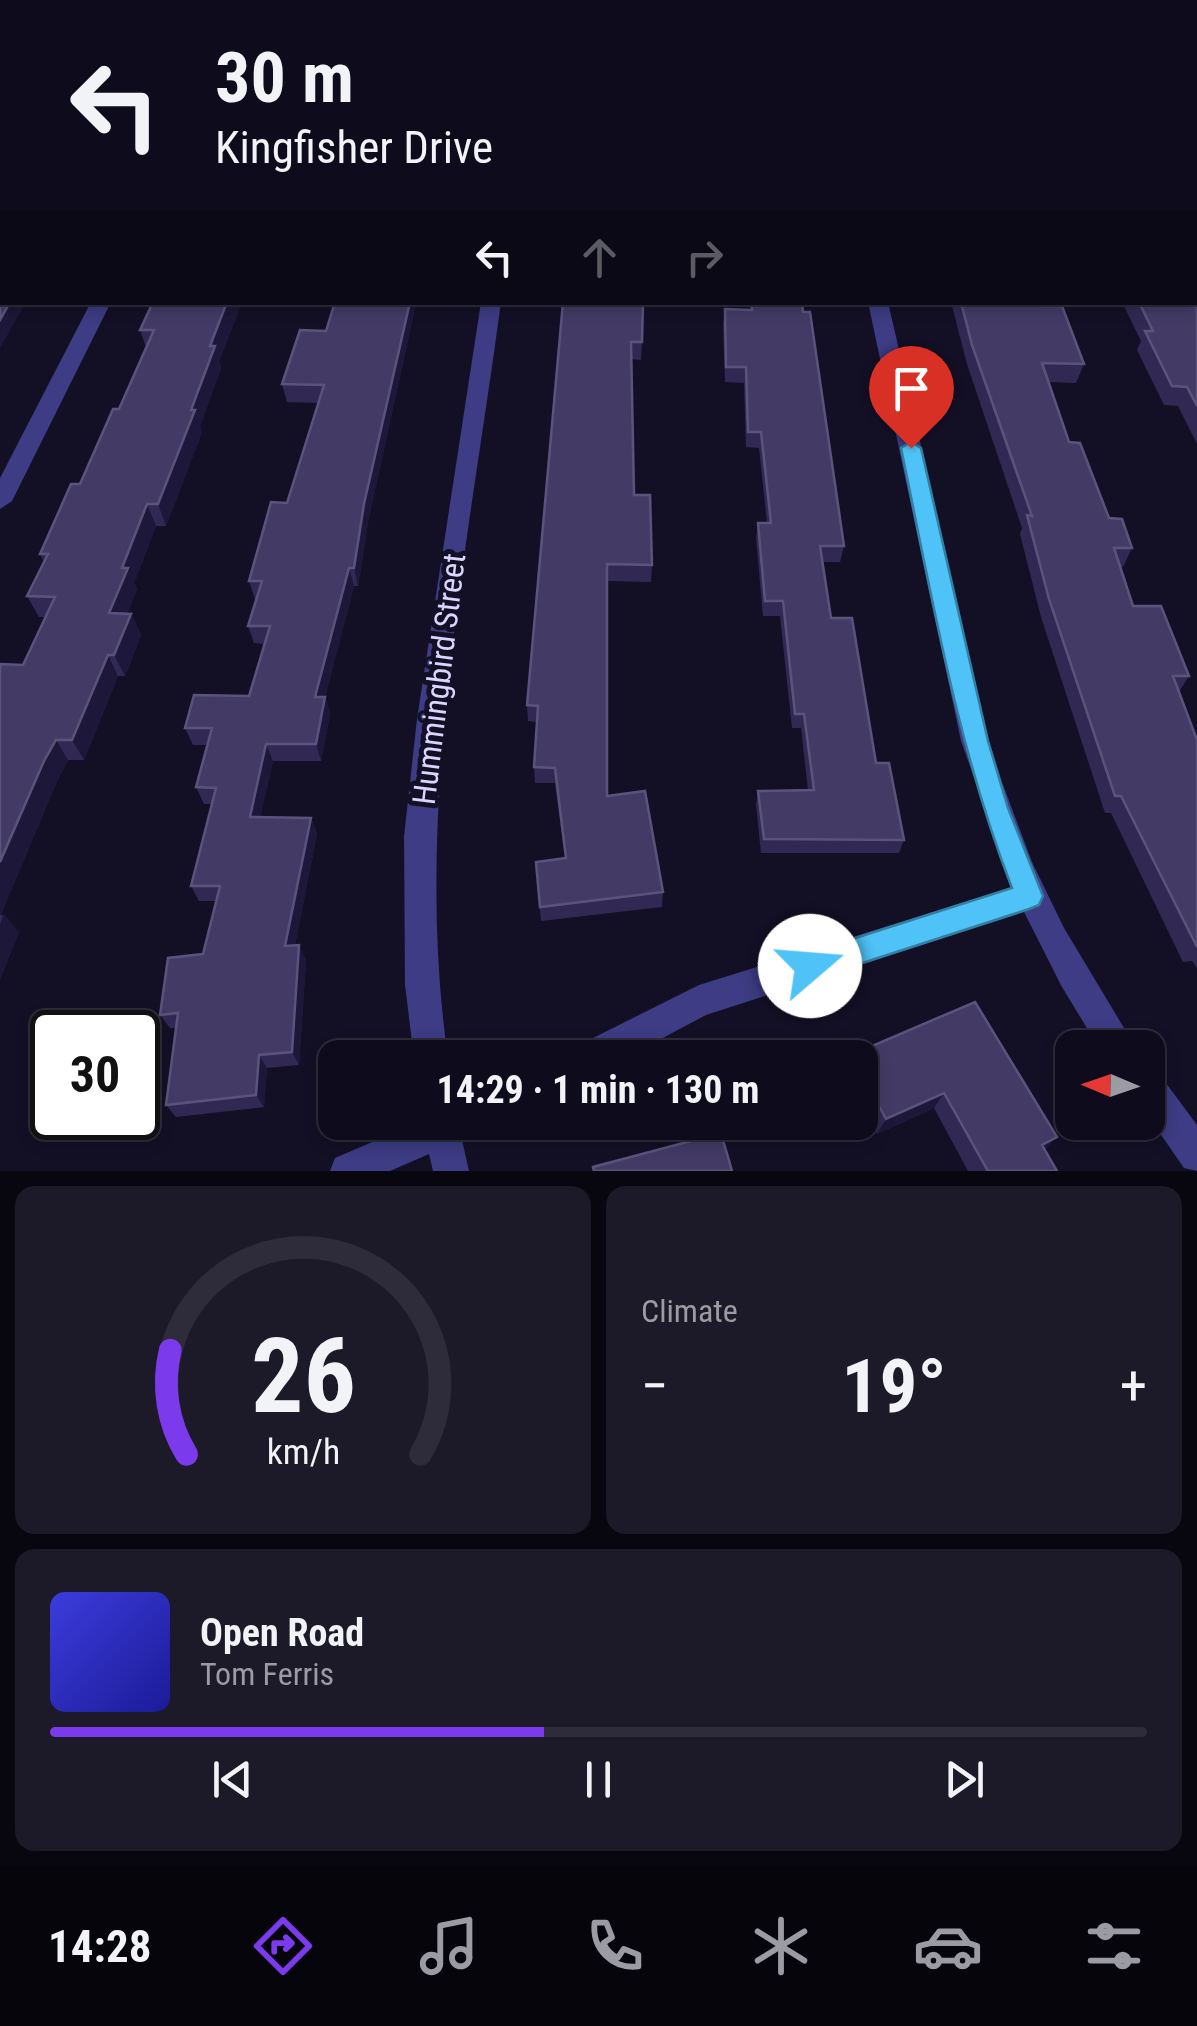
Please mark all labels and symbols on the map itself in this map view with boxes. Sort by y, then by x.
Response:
pin [869,346,954,449]
street label: Hummingbird Street [405,551,473,807]
position arrow [758,914,862,1018]
speed limit sign: 30 [30,1010,160,1140]
north arrow [1055,1030,1165,1140]

